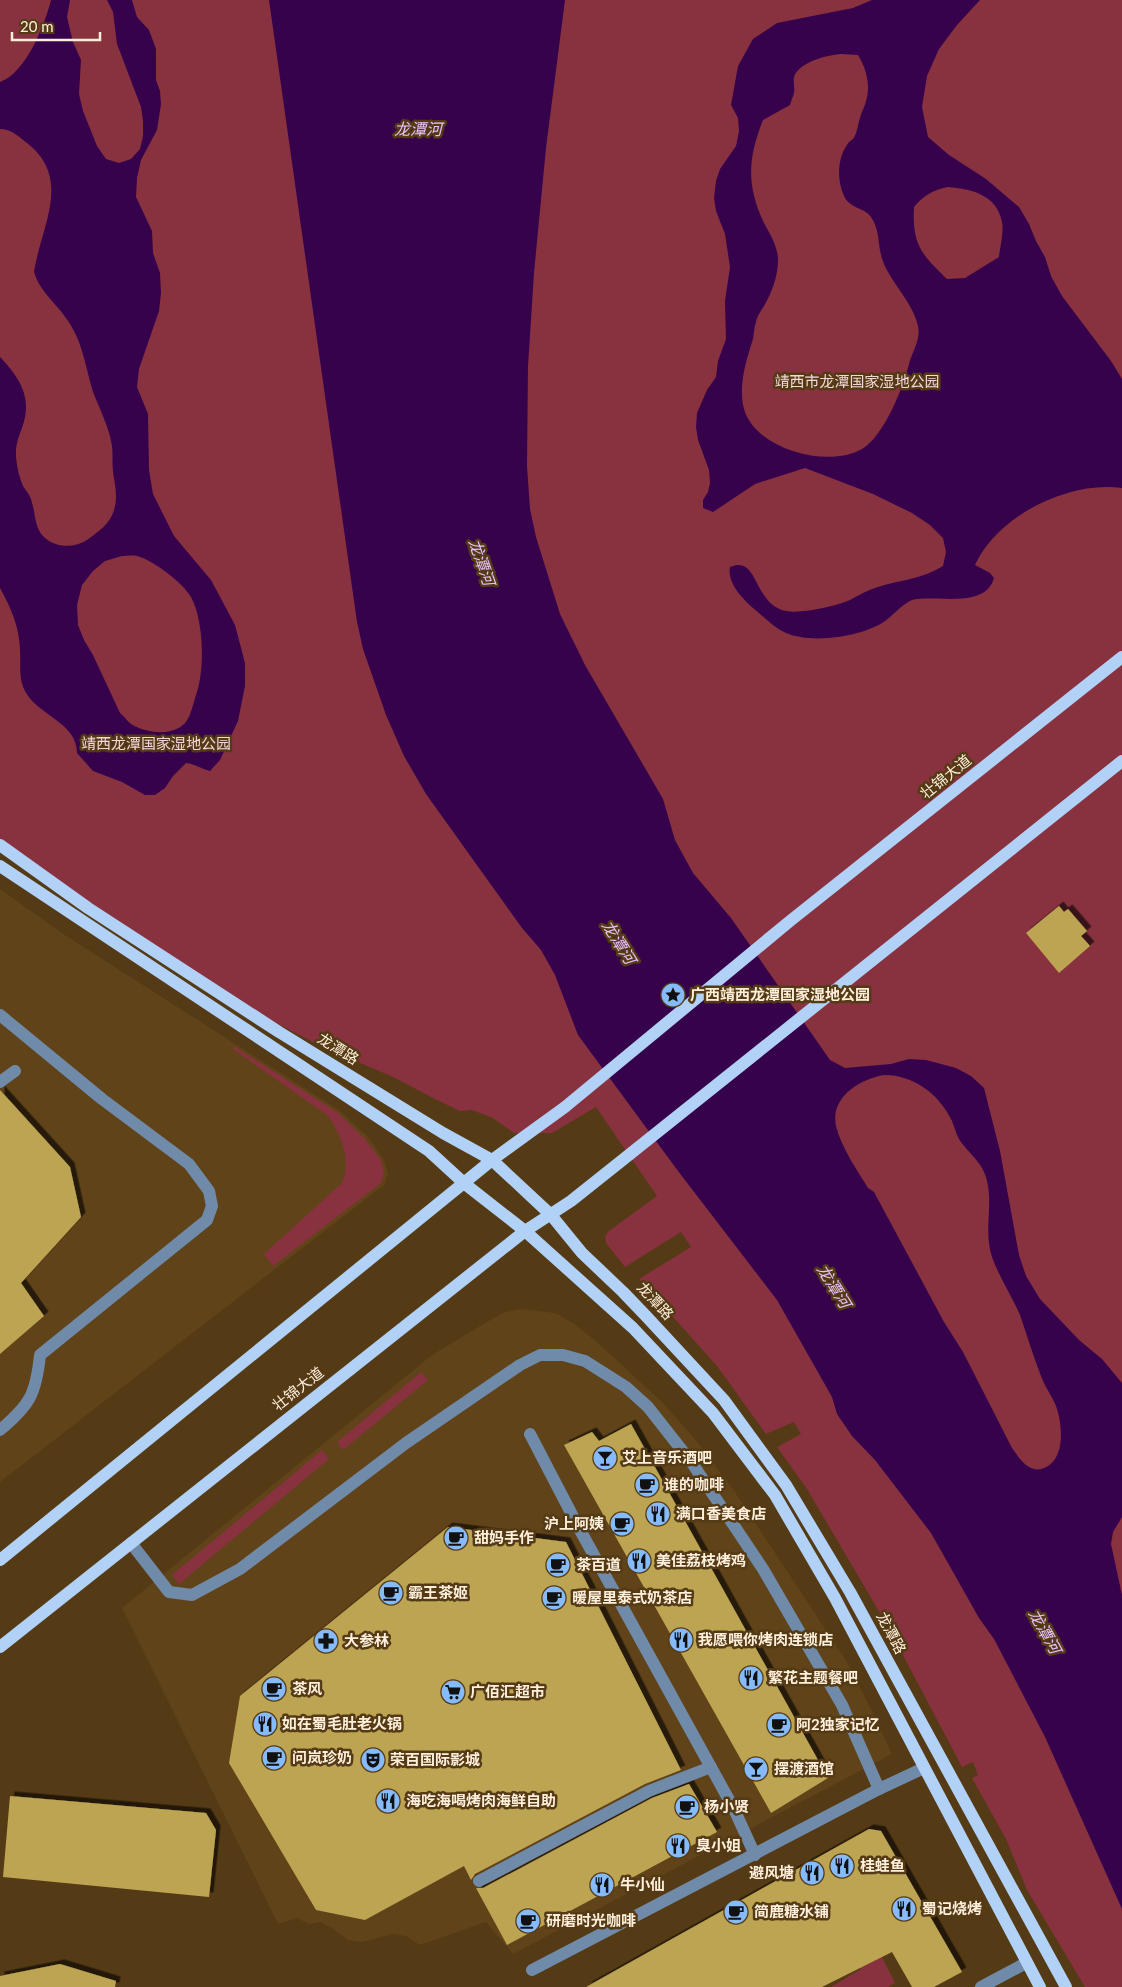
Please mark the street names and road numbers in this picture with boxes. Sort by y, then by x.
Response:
street label: 壮锦大道 [916,750,974,802]
street label: 龙潭路 [315,1029,362,1068]
street label: 龙潭路 [634,1278,678,1323]
street label: 壮锦大道 [268,1363,327,1414]
street label: 龙潭路 [873,1608,910,1657]

